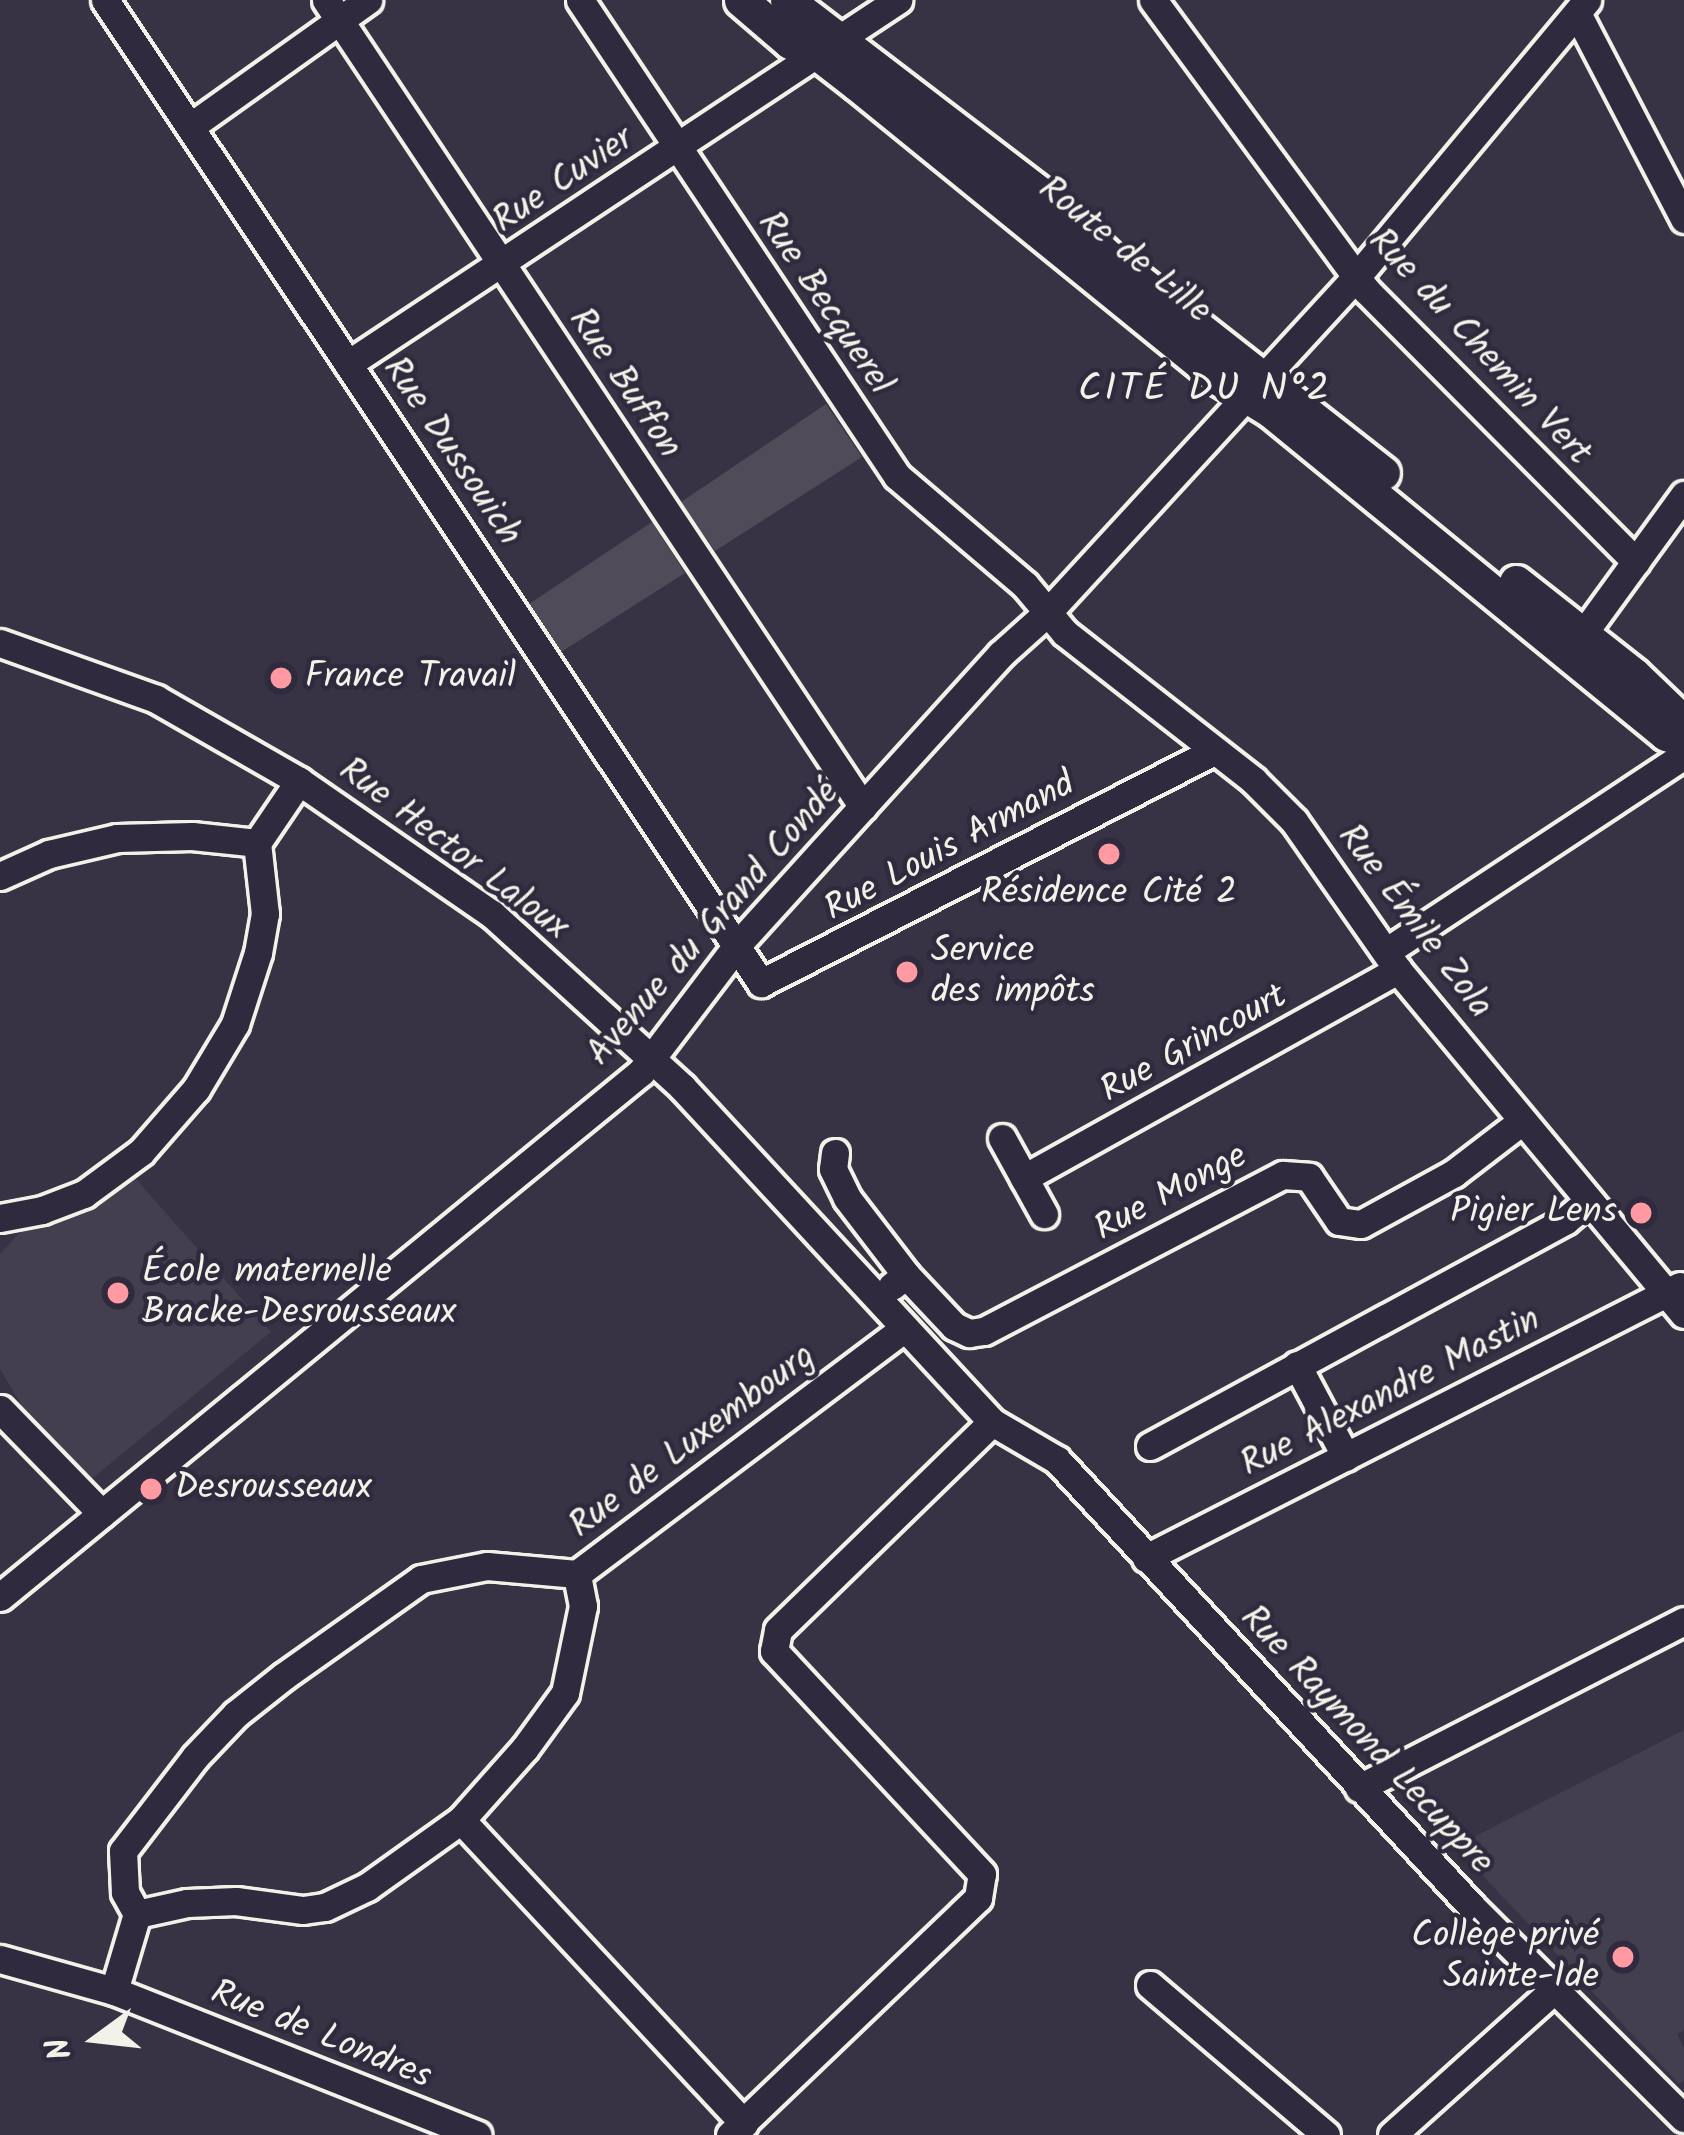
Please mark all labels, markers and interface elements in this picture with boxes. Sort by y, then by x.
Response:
street label: Rue Cuvier [486,118,642,244]
street label: Route de Lille [1029,168,1219,334]
street label: Rue Becquerel [747,204,901,404]
street label: Rue du Chemin Vert [1358,221,1600,475]
street label: Rue Buffon [558,301,690,467]
street label: Rue Dussouich [372,350,530,554]
district label: CITÉ DU N°2 [1078,367,1332,413]
place label: France Travail [305,656,516,700]
marker: France Travail [268,665,294,691]
street label: Rue Hector Laloux [330,750,576,950]
street label: Rue Louis Armand [818,763,1082,931]
street label: Avenue du Grand Condé [579,773,849,1075]
street label: Rue Émile Zola [1327,817,1501,1027]
marker: Résidence Cité 2 [1096,841,1122,867]
place label: Résidence Cité 2 [981,872,1237,916]
place label: Service des impôts [931,929,1095,1014]
marker: Service des impôts [894,959,920,985]
street label: Rue Grincourt [1093,975,1295,1113]
street label: Rue Monge [1087,1135,1255,1251]
place label: Pigier Lens [1450,1191,1617,1235]
marker: Pigier Lens [1628,1200,1654,1226]
place label: École maternelle Bracke-Desrousseaux [142,1250,456,1335]
marker: École maternelle Bracke-Desrousseaux [105,1280,131,1306]
street label: Rue Alexandre Mastin [1234,1299,1548,1487]
street label: Rue de Luxembourg [562,1336,824,1548]
place label: Desrousseaux [175,1467,372,1511]
marker: Desrousseaux [138,1476,164,1502]
street label: Rue Raymond Lecuppre [1230,1598,1502,1884]
place label: Collège privé Sainte-Ide [1411,1914,1599,1999]
marker: Collège privé Sainte-Ide [1610,1944,1636,1970]
street label: Rue de Londres [204,1971,438,2099]
north arrow [36,1979,156,2099]
text: N [32,2032,89,2065]

